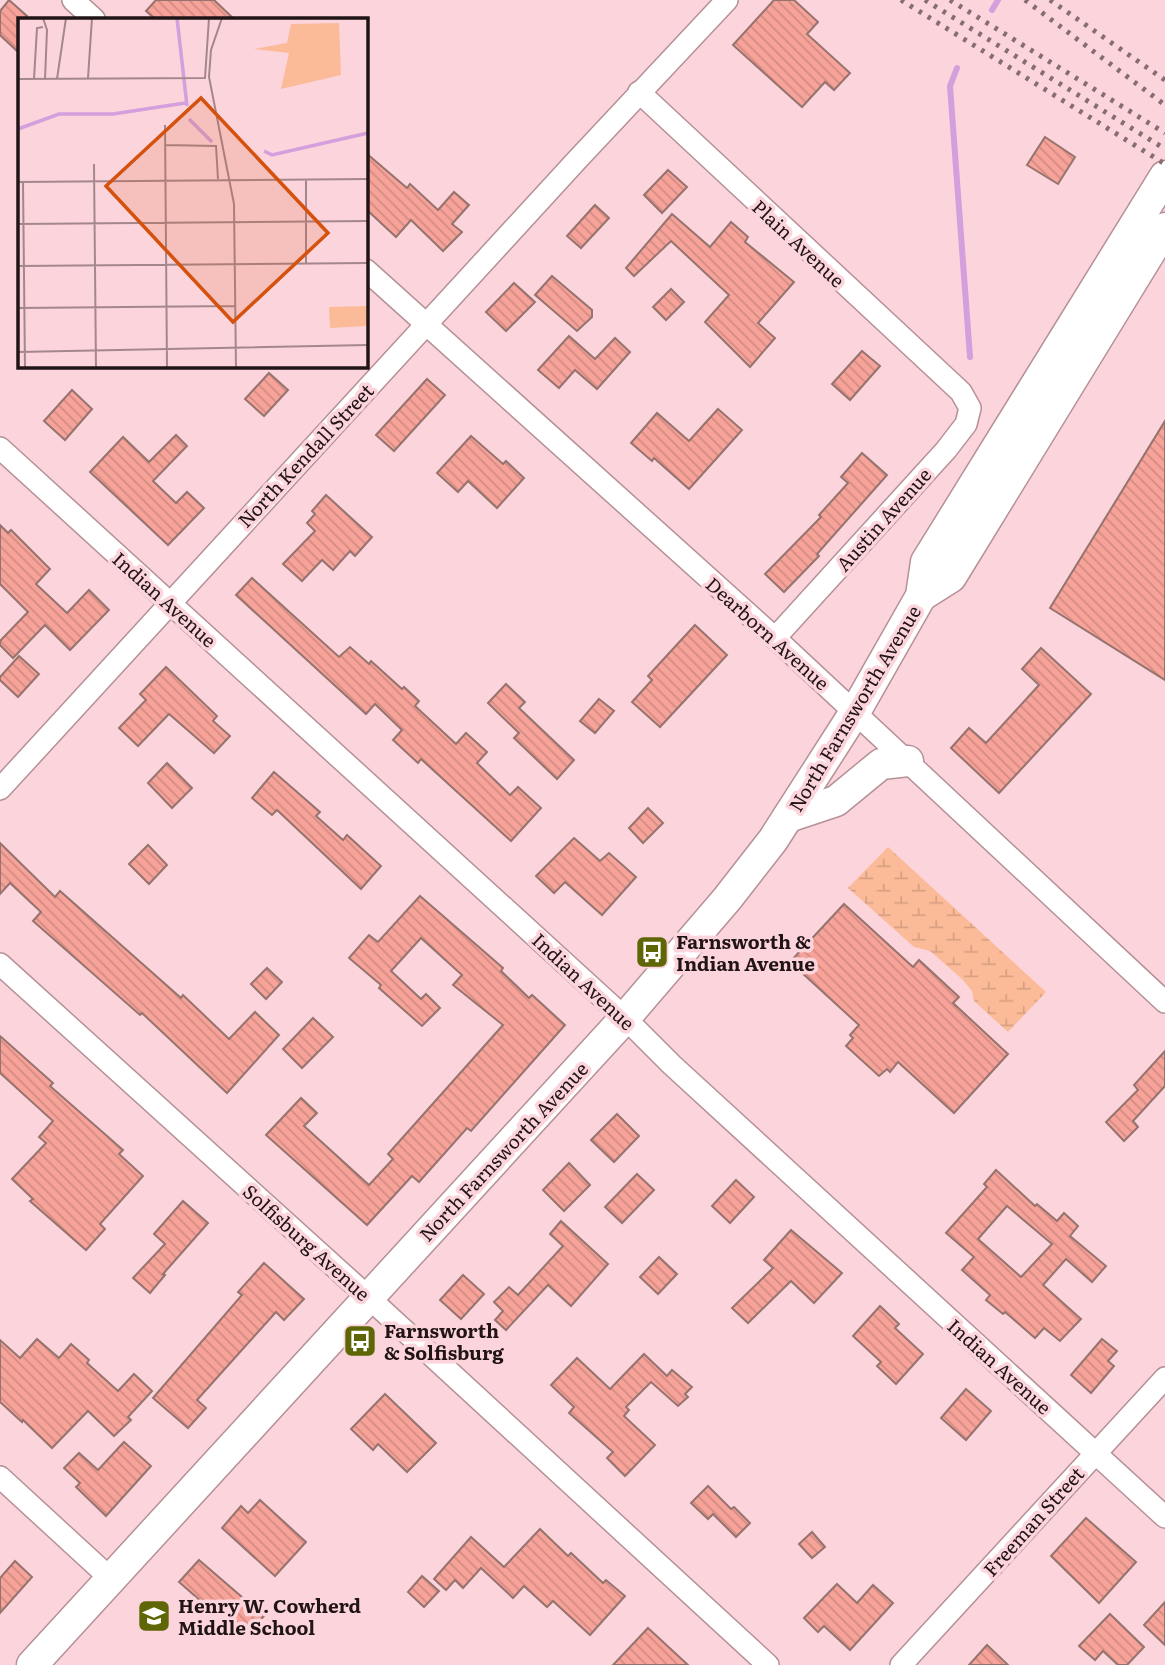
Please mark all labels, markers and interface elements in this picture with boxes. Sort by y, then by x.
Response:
inset map [18,18,368,368]
street label: Plain Avenue [746,193,852,293]
street label: North Kendall Street [231,377,379,533]
street label: Austin Avenue [829,461,937,577]
street label: Indian Avenue [107,545,223,653]
street label: Dearborn Avenue [700,570,836,696]
street label: North Farnsworth Avenue [781,599,927,817]
street label: Indian Avenue [526,926,642,1036]
place label: Farnsworth & Indian Avenue [676,927,815,977]
bus stop icon: Farnsworth & Indian Avenue [633,933,671,971]
street label: North Farnsworth Avenue [412,1055,594,1247]
street label: Solfisburg Avenue [237,1177,377,1307]
street label: Indian Avenue [942,1312,1058,1420]
place label: Farnsworth & Solfisburg [384,1316,504,1366]
bus stop icon: Farnsworth & Solfisburg [341,1322,379,1360]
street label: Freeman Street [976,1460,1090,1582]
place label: Henry W. Cowherd Middle School [178,1591,362,1641]
school or university icon: Henry W. Cowherd Middle School [135,1597,173,1635]

